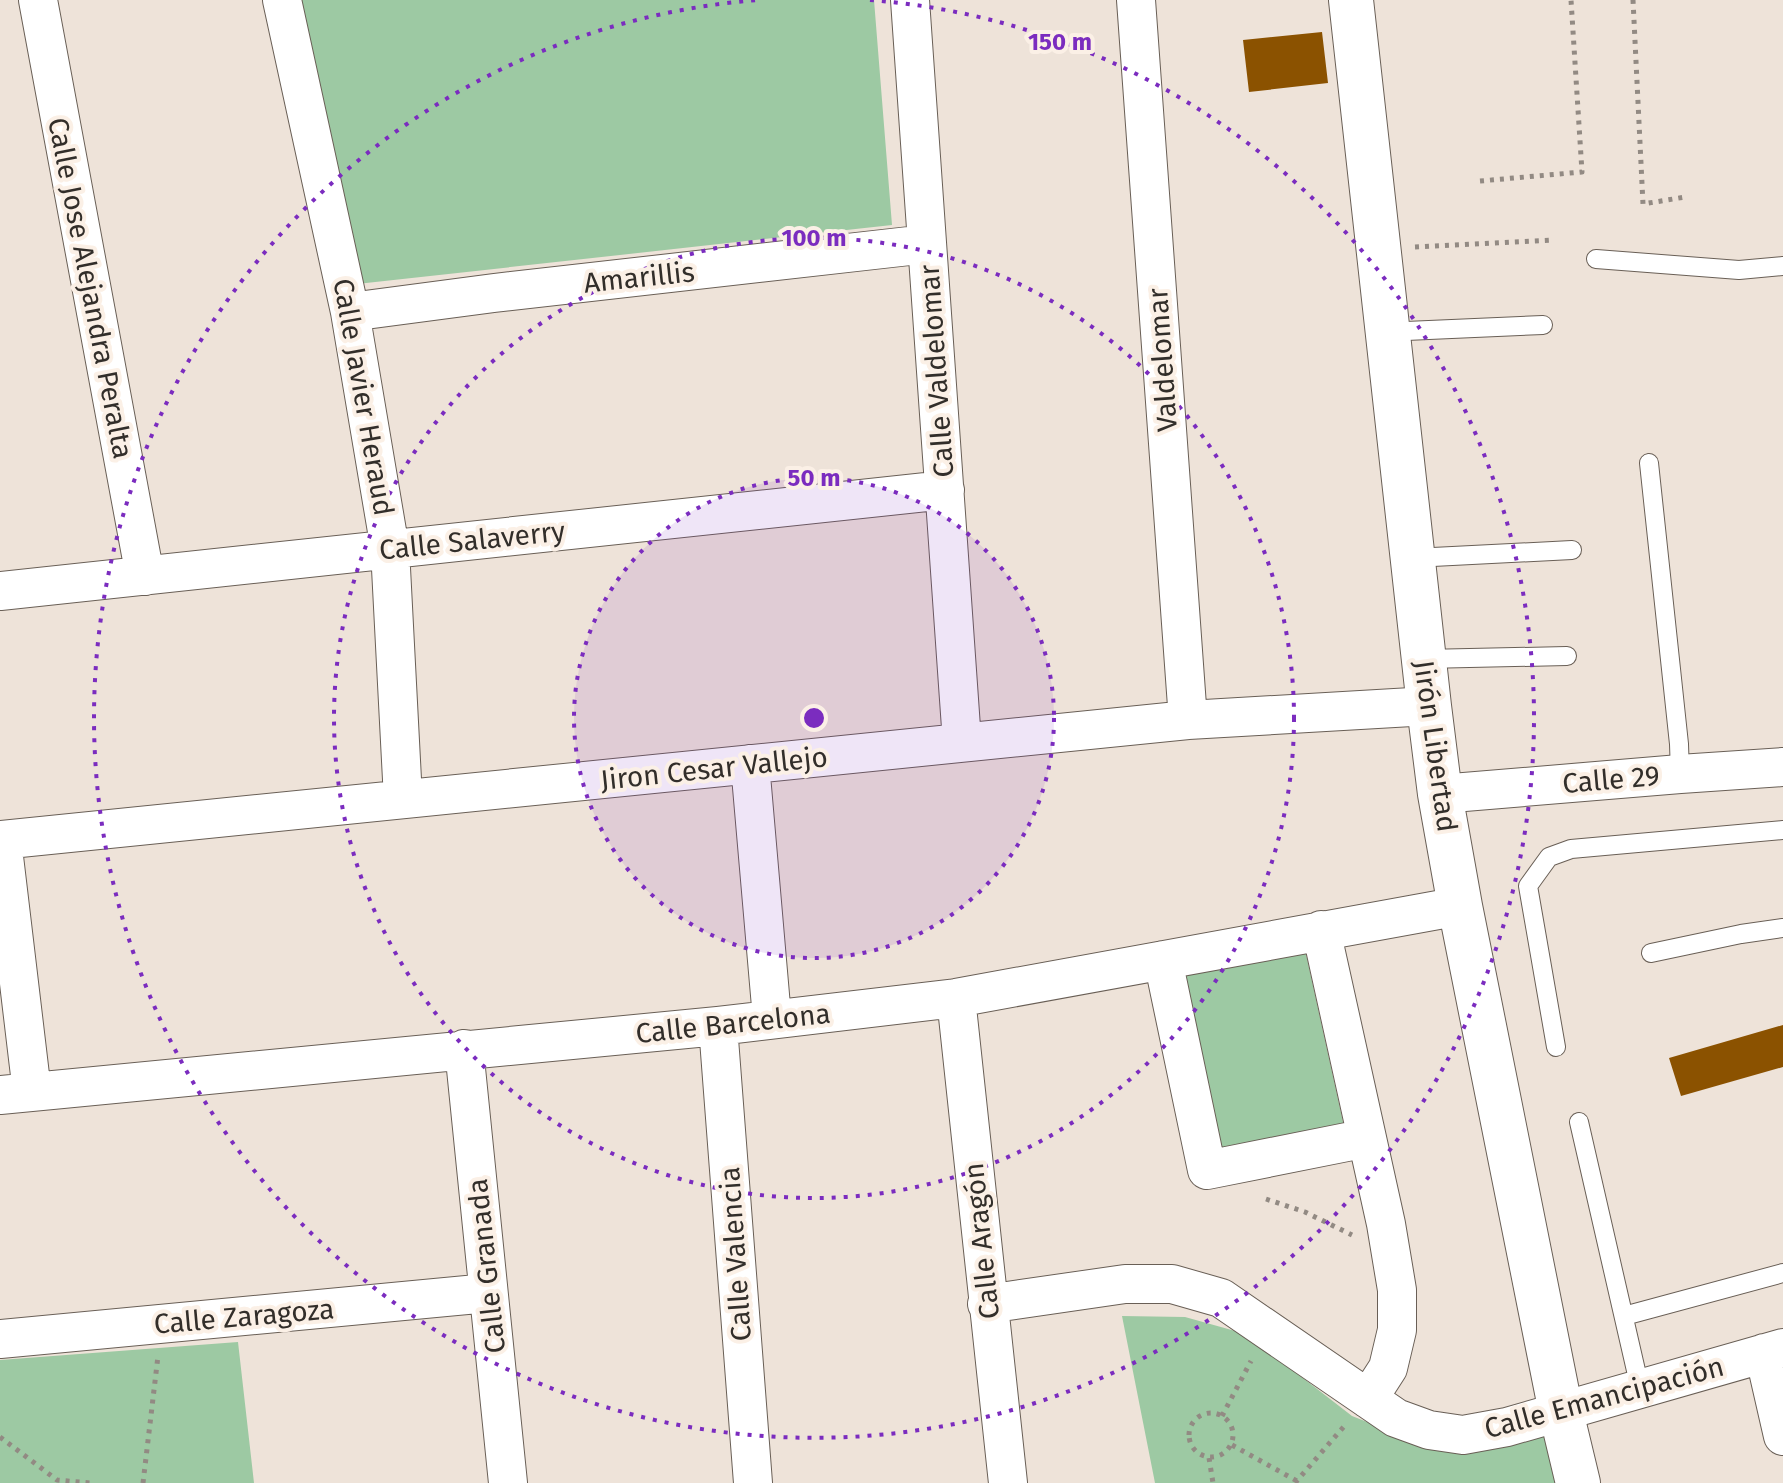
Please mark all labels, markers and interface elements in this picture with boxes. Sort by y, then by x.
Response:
text: 150 m [1028,28,1092,56]
street label: Calle Jose Alejandra Peralta [41,115,140,461]
text: 100 m [781,224,847,252]
street label: Amarillis [582,255,696,300]
street label: Calle Valdelomar [913,263,960,478]
street label: Calle Javier Heraud [326,276,401,518]
street label: Valdelomar [1141,287,1184,433]
text: 50 m [788,464,840,492]
street label: Calle Salaverry [377,514,567,567]
street label: Jirón Libertad [1407,658,1464,834]
centre of rings [800,704,828,732]
street label: Jiron Cesar Vallejo [599,740,829,797]
street label: Calle 29 [1561,759,1661,800]
street label: Calle Barcelona [634,997,832,1050]
street label: Calle Aragón [957,1161,1006,1321]
street label: Calle Valencia [713,1166,758,1342]
street label: Calle Granada [461,1177,512,1355]
street label: Calle Zaragoza [153,1292,336,1341]
street label: Calle Emancipación [1481,1350,1727,1445]

